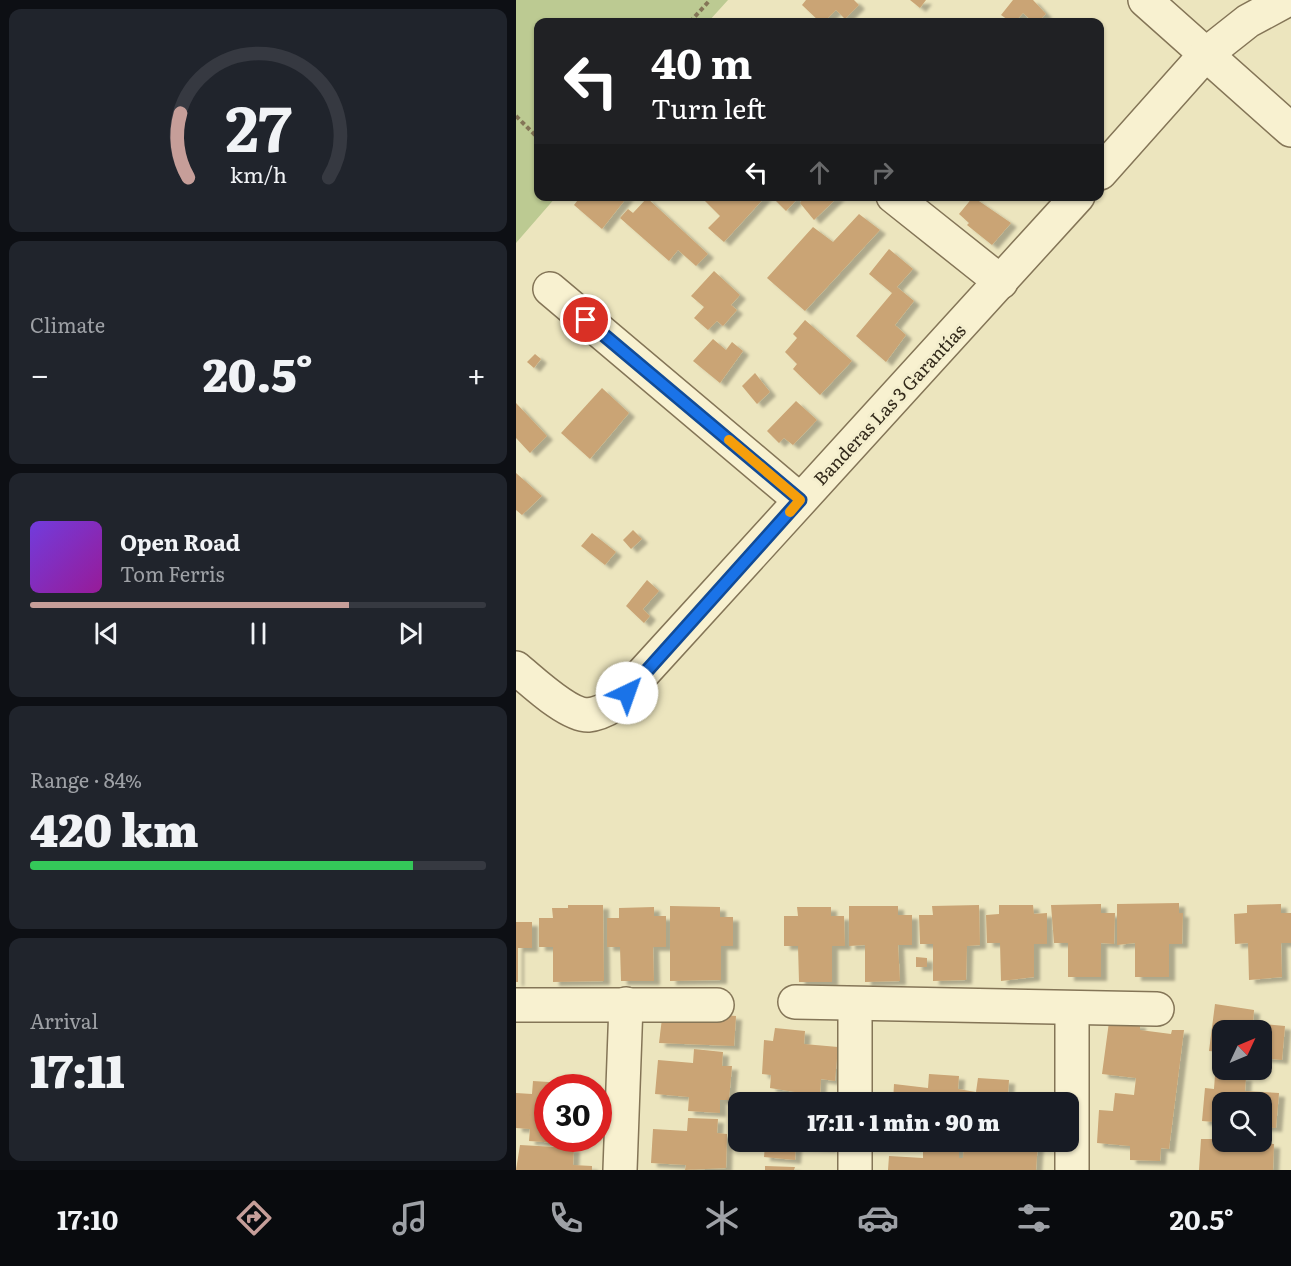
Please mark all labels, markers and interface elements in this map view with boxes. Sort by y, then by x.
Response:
text: 40 m [651,30,752,92]
icon: left [552,42,630,120]
text: 27 [225,79,291,171]
text: Turn left [651,87,766,127]
icon: left [740,156,773,189]
icon: ahead [803,156,836,189]
icon: right [866,156,899,189]
text: km/h [229,158,287,190]
pin [560,294,611,345]
icon: arrive [569,303,602,336]
text: Climate [30,309,105,339]
street label: Banderas Las 3 Garantías [807,317,971,491]
text: 20.5° [203,339,313,406]
text: − [30,348,49,397]
text: + [467,348,486,397]
text: Open Road [120,525,240,558]
text: Tom Ferris [120,558,225,588]
icon: previous [90,617,123,650]
icon: pause [242,617,275,650]
icon: next [394,617,427,650]
position arrow [595,661,659,725]
text: Range · 84% [30,764,142,794]
text: 420 km [30,794,199,861]
text: Arrival [30,1005,98,1035]
north arrow [1212,1020,1272,1080]
map controls [1212,1020,1272,1152]
text: 17:11 [30,1035,125,1102]
speed limit sign: 30 [534,1074,612,1152]
button: search [1212,1092,1272,1152]
text: 17:11 · 1 min · 90 m [807,1105,1000,1138]
icon: directions [233,1197,275,1239]
icon: music [389,1197,431,1239]
icon: phone [545,1197,587,1239]
icon: climate [701,1197,743,1239]
icon: car [857,1197,899,1239]
icon: filters [1013,1197,1055,1239]
text: 17:10 [57,1198,118,1238]
text: 20.5° [1170,1198,1234,1238]

